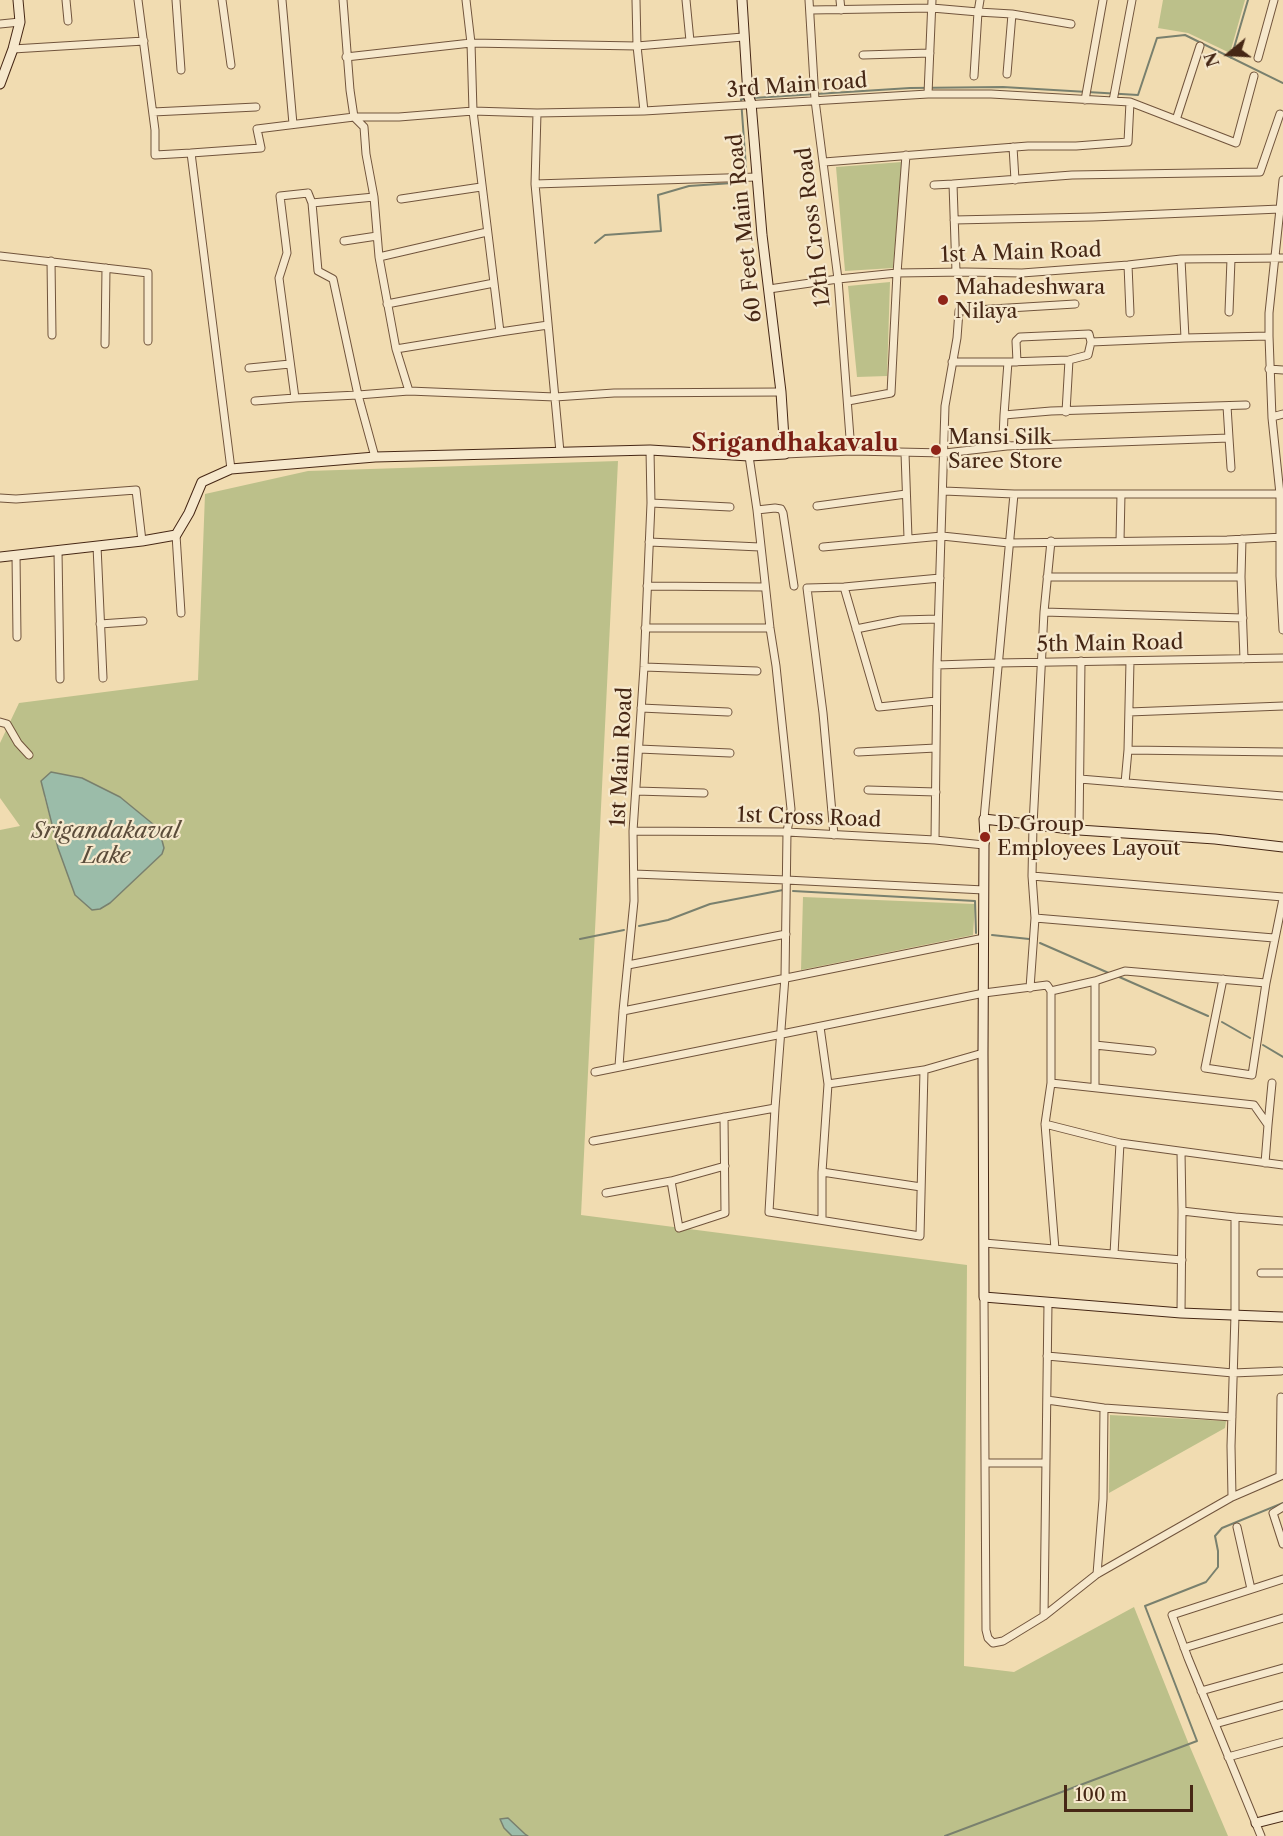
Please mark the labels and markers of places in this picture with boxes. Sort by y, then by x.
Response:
place label: Mahadeshwara Nilaya [955,275,1105,325]
marker: Mahadeshwara Nilaya [936,293,950,307]
place label: Mansi Silk Saree Store [948,425,1062,475]
marker: Mansi Silk Saree Store [929,443,943,457]
place label: D Group Employees Layout [997,812,1181,862]
marker: D Group Employees Layout [978,830,992,844]

